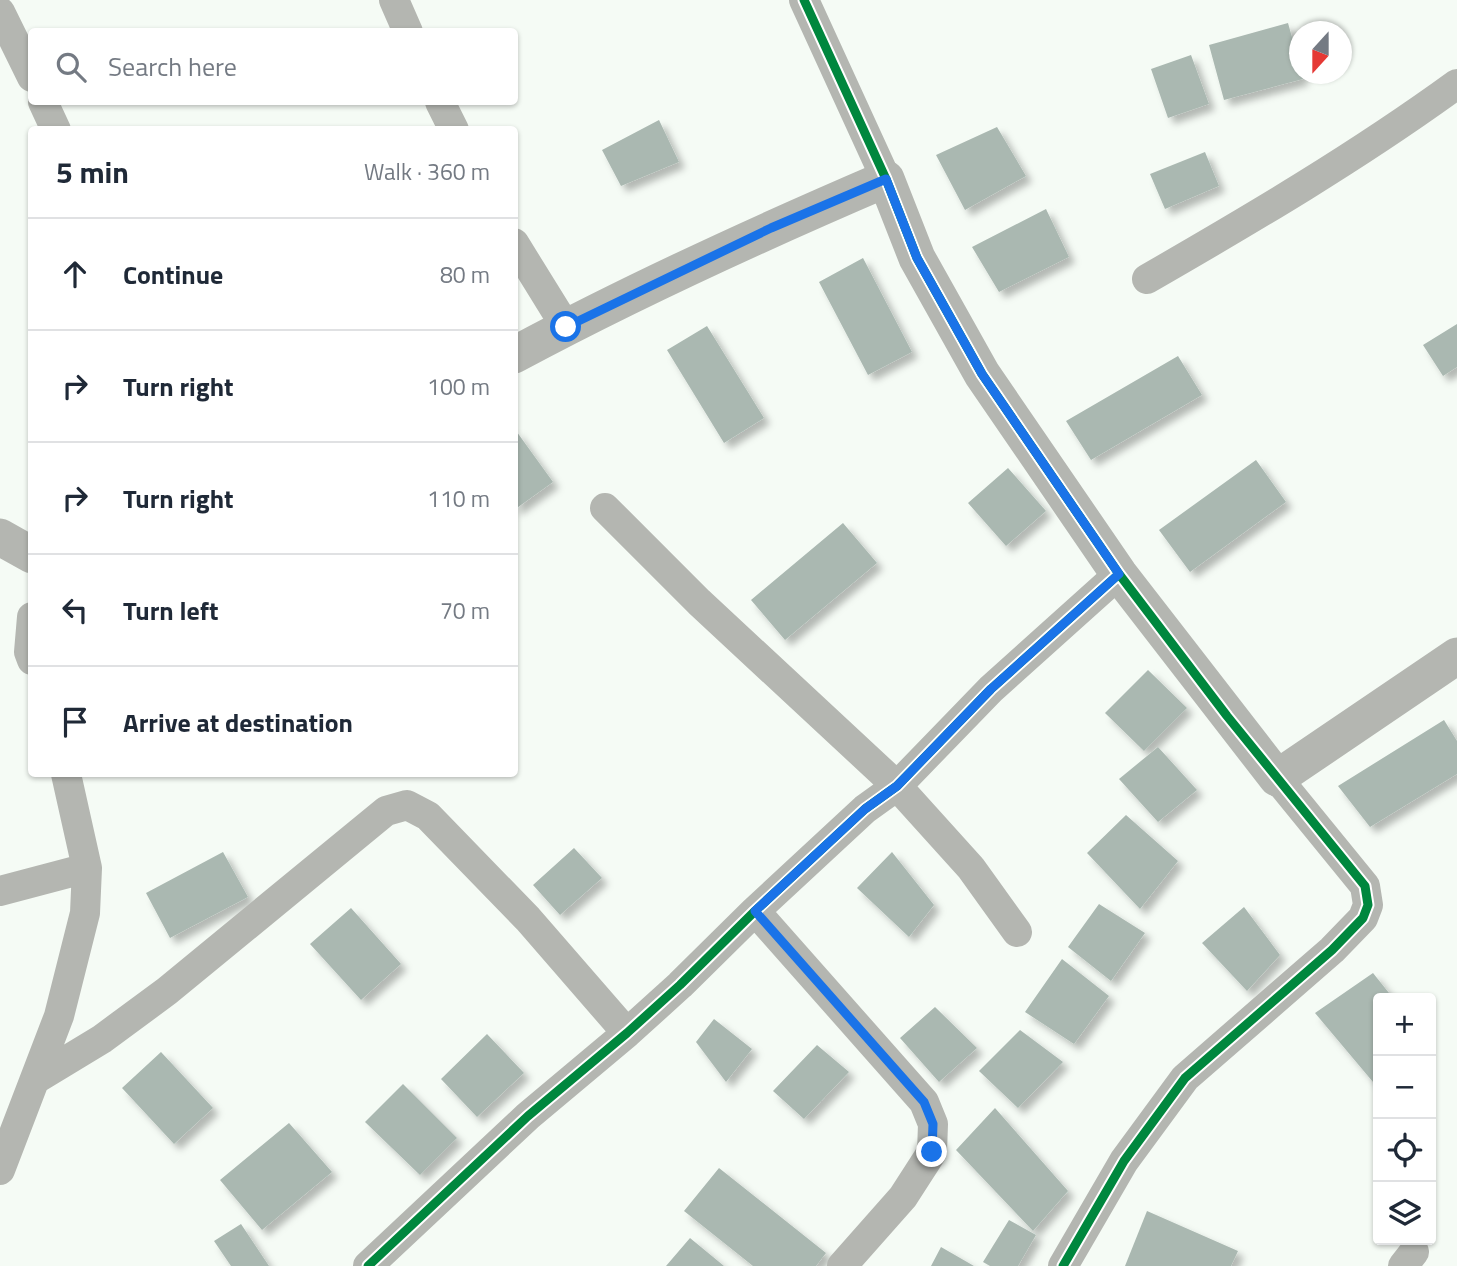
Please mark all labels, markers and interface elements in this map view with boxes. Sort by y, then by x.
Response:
north arrow [1289,21,1352,84]
search box [28,28,518,105]
text: Search here [108,47,237,86]
icon: search [52,48,90,86]
text: 5 min [56,149,129,195]
text: Walk · 360 m [364,154,490,189]
icon: ahead [56,255,94,293]
text: Continue [123,255,223,294]
text: 80 m [440,257,490,292]
route start [550,311,581,342]
icon: right [56,367,94,405]
text: Turn right [123,367,234,406]
text: 100 m [427,369,490,404]
icon: right [56,479,94,517]
text: Turn right [123,479,234,518]
text: 110 m [427,481,490,516]
icon: left [56,591,94,629]
text: Turn left [123,591,218,630]
text: 70 m [440,593,490,628]
icon: arrive [56,703,94,741]
text: Arrive at destination [123,703,353,742]
map controls [1373,993,1436,1245]
button: + [1373,993,1436,1056]
button: − [1373,1056,1436,1119]
button: locate [1373,1119,1436,1182]
route end [916,1136,947,1167]
button: layers [1373,1182,1436,1245]

